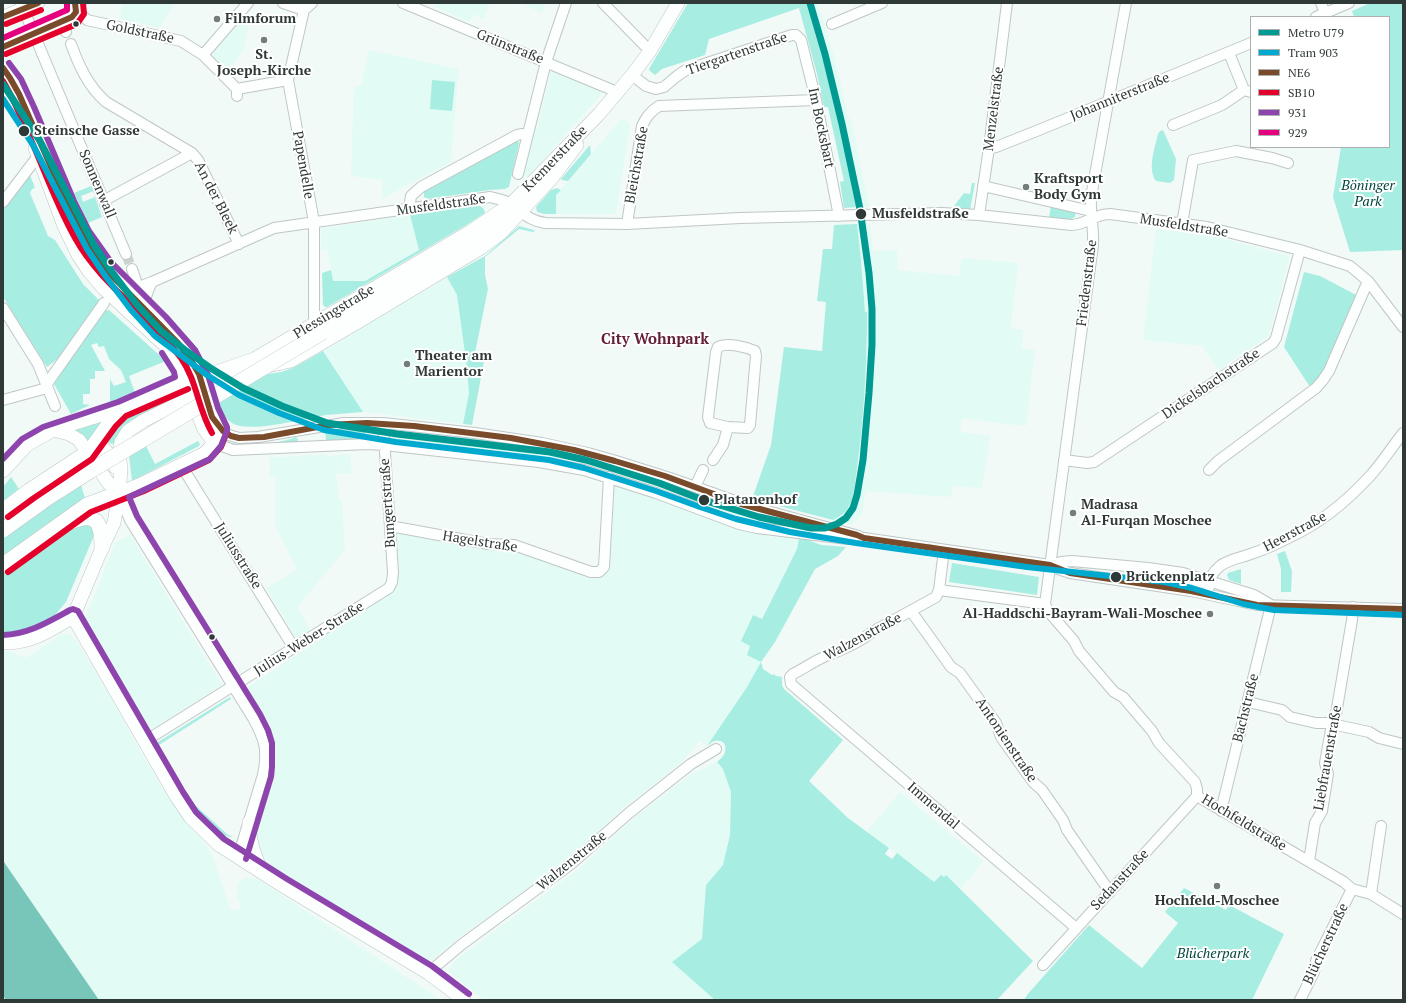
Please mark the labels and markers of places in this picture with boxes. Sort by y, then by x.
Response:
place label: Filmforum [225,11,296,27]
marker: Filmforum [212,14,222,24]
unlabelled marker [71,19,81,29]
marker: St. Joseph-Kirche [259,35,269,45]
place label: St. Joseph-Kirche [217,47,311,80]
place label: Steinsche Gasse [34,123,140,139]
marker: Steinsche Gasse [17,124,31,138]
place label: Kraftsport Body Gym [1034,171,1103,204]
marker: Kraftsport Body Gym [1021,182,1031,192]
place label: Musfeldstraße [872,206,969,222]
marker: Musfeldstraße [854,207,868,221]
unlabelled marker [106,257,116,267]
place label: Theater am Marientor [415,348,492,380]
marker: Theater am Marientor [402,359,412,369]
place label: Platanenhof [714,492,797,508]
marker: Platanenhof [697,493,711,507]
place label: Madrasa Al-Furqan Moschee [1081,497,1212,530]
marker: Madrasa Al-Furqan Moschee [1068,508,1078,518]
place label: Brückenplatz [1126,569,1215,585]
marker: Brückenplatz [1109,570,1123,584]
place label: Al-Haddschi-Bayram-Wali-Moschee [963,606,1202,622]
marker: Al-Haddschi-Bayram-Wali-Moschee [1205,609,1215,619]
unlabelled marker [207,632,217,642]
marker: Hochfeld-Moschee [1212,881,1222,891]
place label: Hochfeld-Moschee [1155,893,1279,909]

